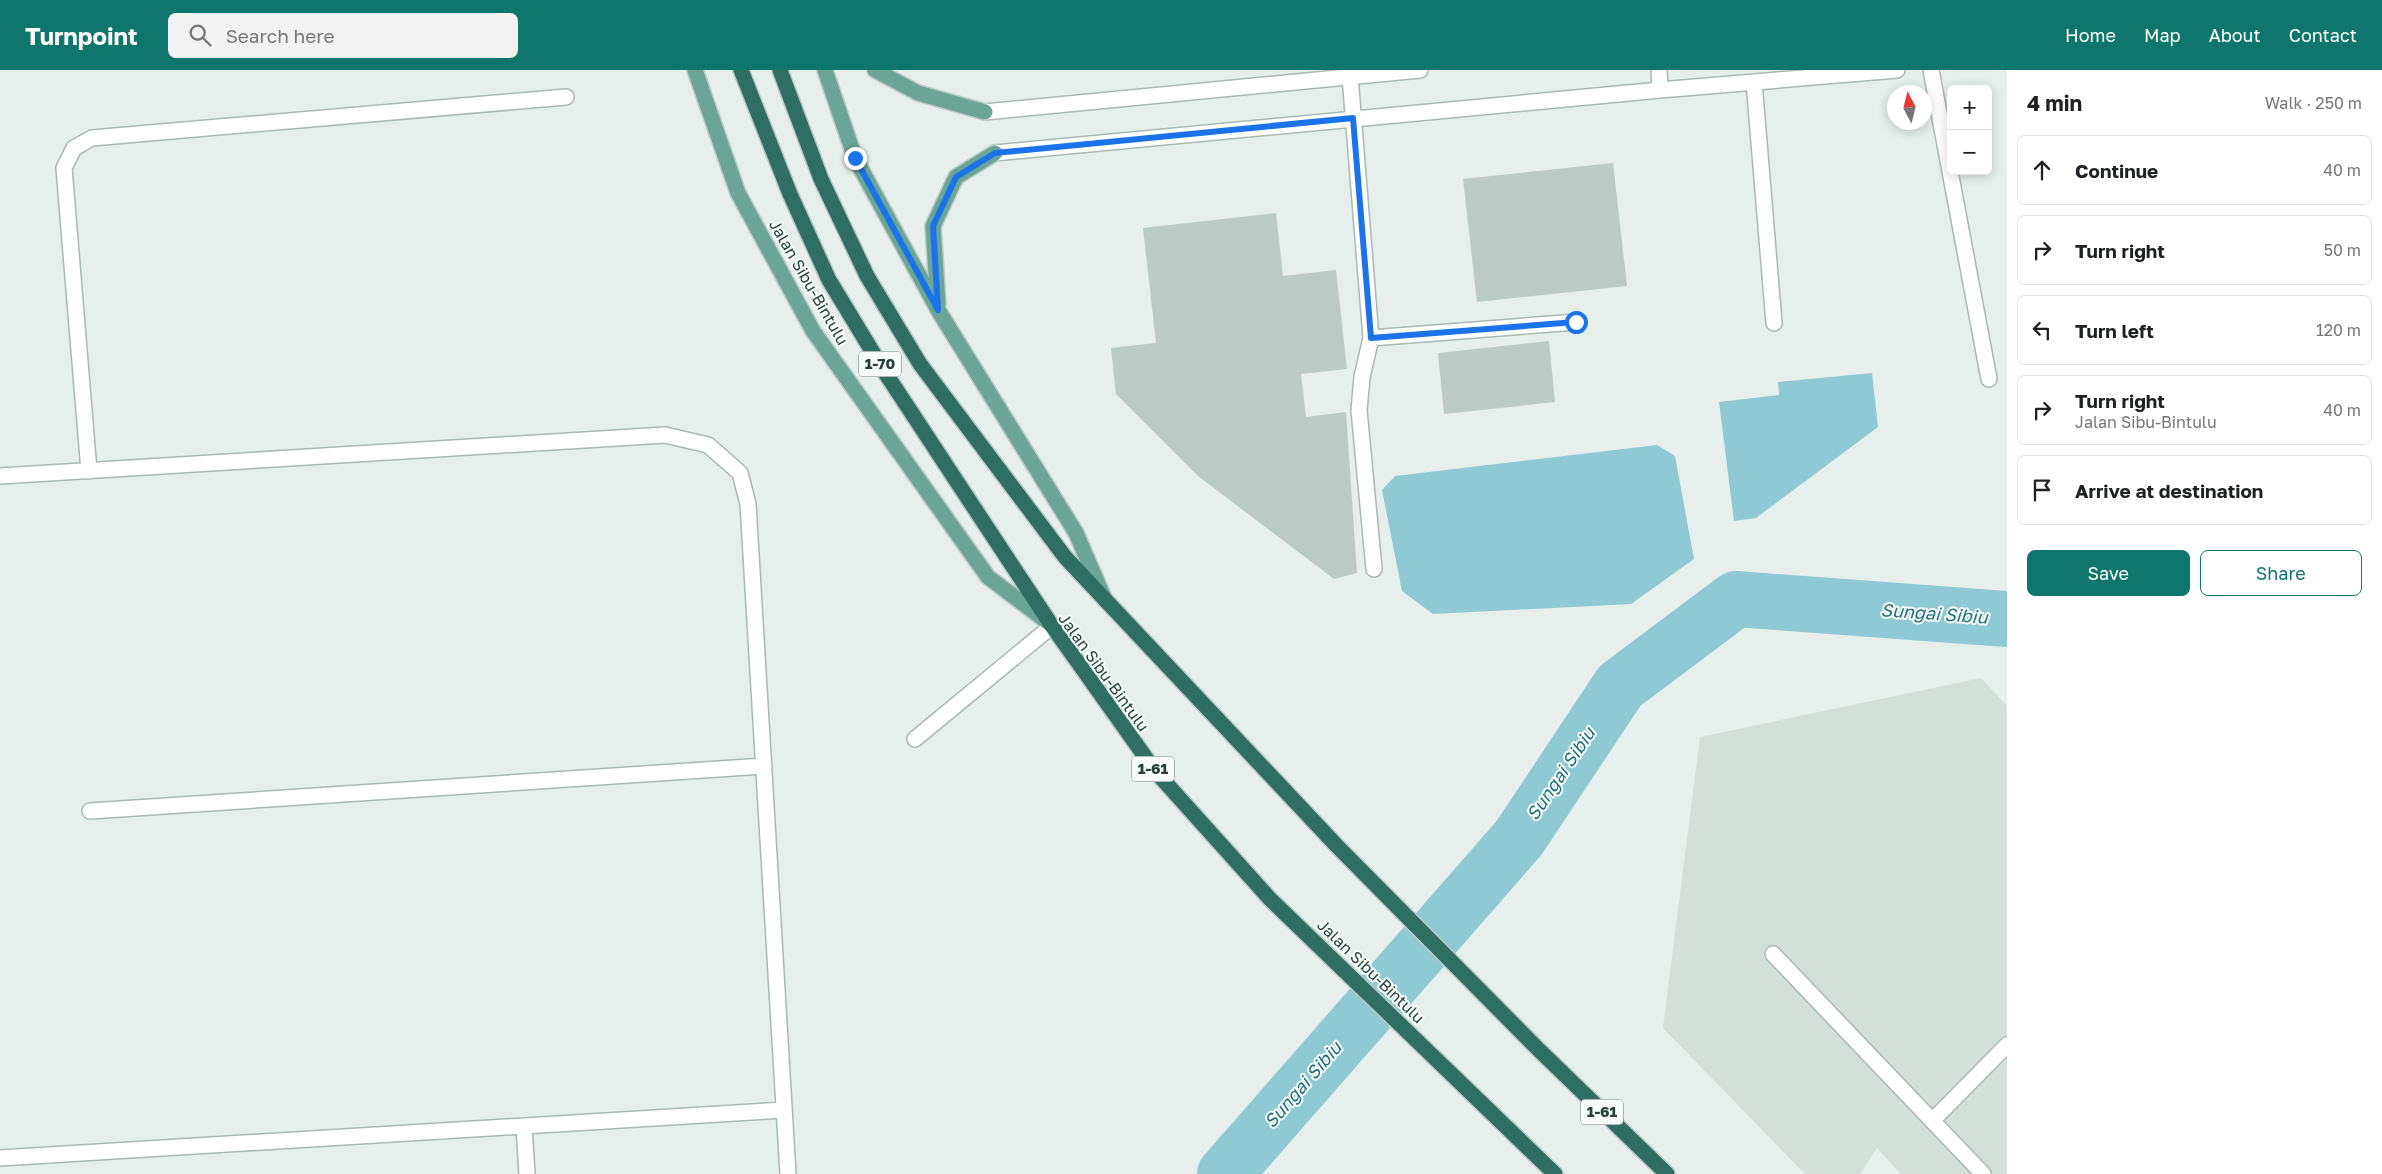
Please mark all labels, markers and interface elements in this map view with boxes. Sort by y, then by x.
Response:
search box [168,13,518,58]
text: Turnpoint [25,21,138,50]
icon: search [186,21,214,49]
text: Search here [226,24,335,47]
text: Home [2065,24,2116,46]
text: Map [2144,24,2181,46]
text: About [2209,24,2261,46]
text: Contact [2289,24,2357,46]
north arrow [1887,85,1932,130]
map controls [1947,85,1992,175]
button: + [1947,85,1992,130]
text: 4 min [2027,90,2082,116]
text: Walk · 250 m [2265,93,2362,113]
button: − [1947,130,1992,175]
route end [844,147,867,170]
icon: ahead [2028,156,2056,184]
text: Continue [2075,159,2158,182]
text: 40 m [2323,160,2361,180]
street label: Jalan Sibu-Bintulu [765,216,853,348]
icon: right [2028,236,2056,264]
text: Turn right [2075,239,2165,262]
text: 50 m [2324,240,2361,260]
route start [1565,311,1588,334]
icon: left [2028,316,2056,344]
text: Turn left [2075,319,2154,342]
text: 120 m [2316,320,2361,340]
road number: 1-70 [859,352,901,376]
text: Turn right [2075,389,2165,412]
icon: right [2028,396,2056,424]
text: 40 m [2323,400,2361,420]
text: Jalan Sibu-Bintulu [2075,412,2217,432]
icon: arrive [2028,476,2056,504]
text: Arrive at destination [2075,479,2263,502]
button: Save [2027,550,2190,596]
button: Share [2200,550,2362,596]
water label: Sungai Sibiu [1880,598,1989,628]
street label: Jalan Sibu-Bintulu [1054,609,1154,735]
water label: Sungai Sibiu [1521,722,1600,824]
road number: 1-61 [1132,756,1174,782]
street label: Jalan Sibu-Bintulu [1313,915,1429,1027]
water label: Sungai Sibiu [1259,1036,1346,1132]
road number: 1-61 [1581,1100,1623,1124]

